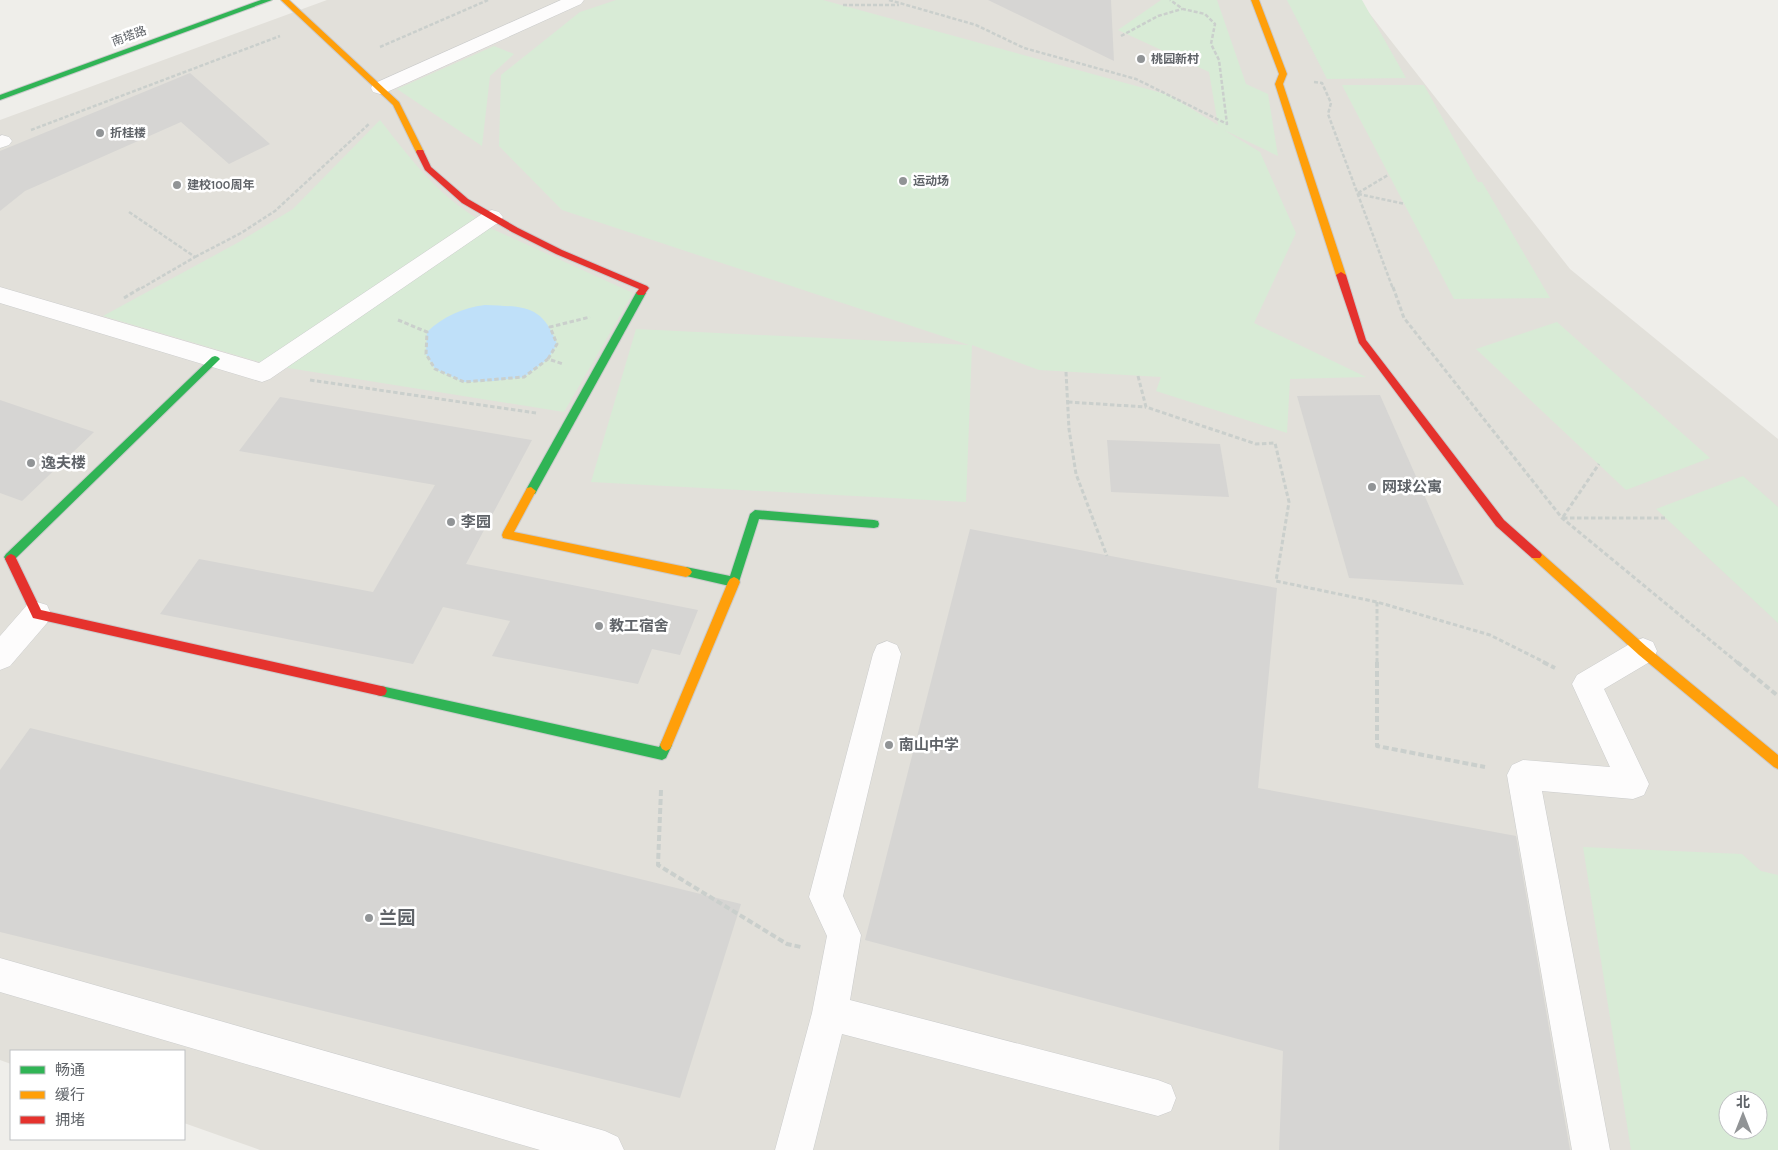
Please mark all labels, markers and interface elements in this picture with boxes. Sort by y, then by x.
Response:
street label: 南塔路 [110,23,148,49]
place label: 桃园新村 [1151,52,1199,66]
marker: 桃园新村 [1135,53,1147,65]
place label: 折桂楼 [110,126,146,140]
marker: 折桂楼 [94,127,106,139]
place label: 运动场 [913,174,949,188]
marker: 运动场 [897,175,909,187]
place label: 建校100周年 [187,178,254,192]
marker: 建校100周年 [171,179,183,191]
place label: 逸夫楼 [41,454,86,472]
marker: 逸夫楼 [25,457,37,469]
place label: 网球公寓 [1382,478,1442,496]
marker: 网球公寓 [1366,481,1378,493]
place label: 李园 [461,513,491,531]
marker: 李园 [445,516,457,528]
place label: 教工宿舍 [609,617,669,635]
marker: 教工宿舍 [593,620,605,632]
place label: 南山中学 [899,736,959,754]
marker: 南山中学 [883,739,895,751]
place label: 兰园 [379,907,415,929]
marker: 兰园 [363,912,375,924]
legend [10,1050,185,1140]
text: 畅通 [55,1061,85,1079]
text: 缓行 [55,1086,85,1104]
north arrow [1718,1090,1768,1140]
text: 北 [1736,1094,1750,1111]
text: 拥堵 [55,1111,85,1129]

